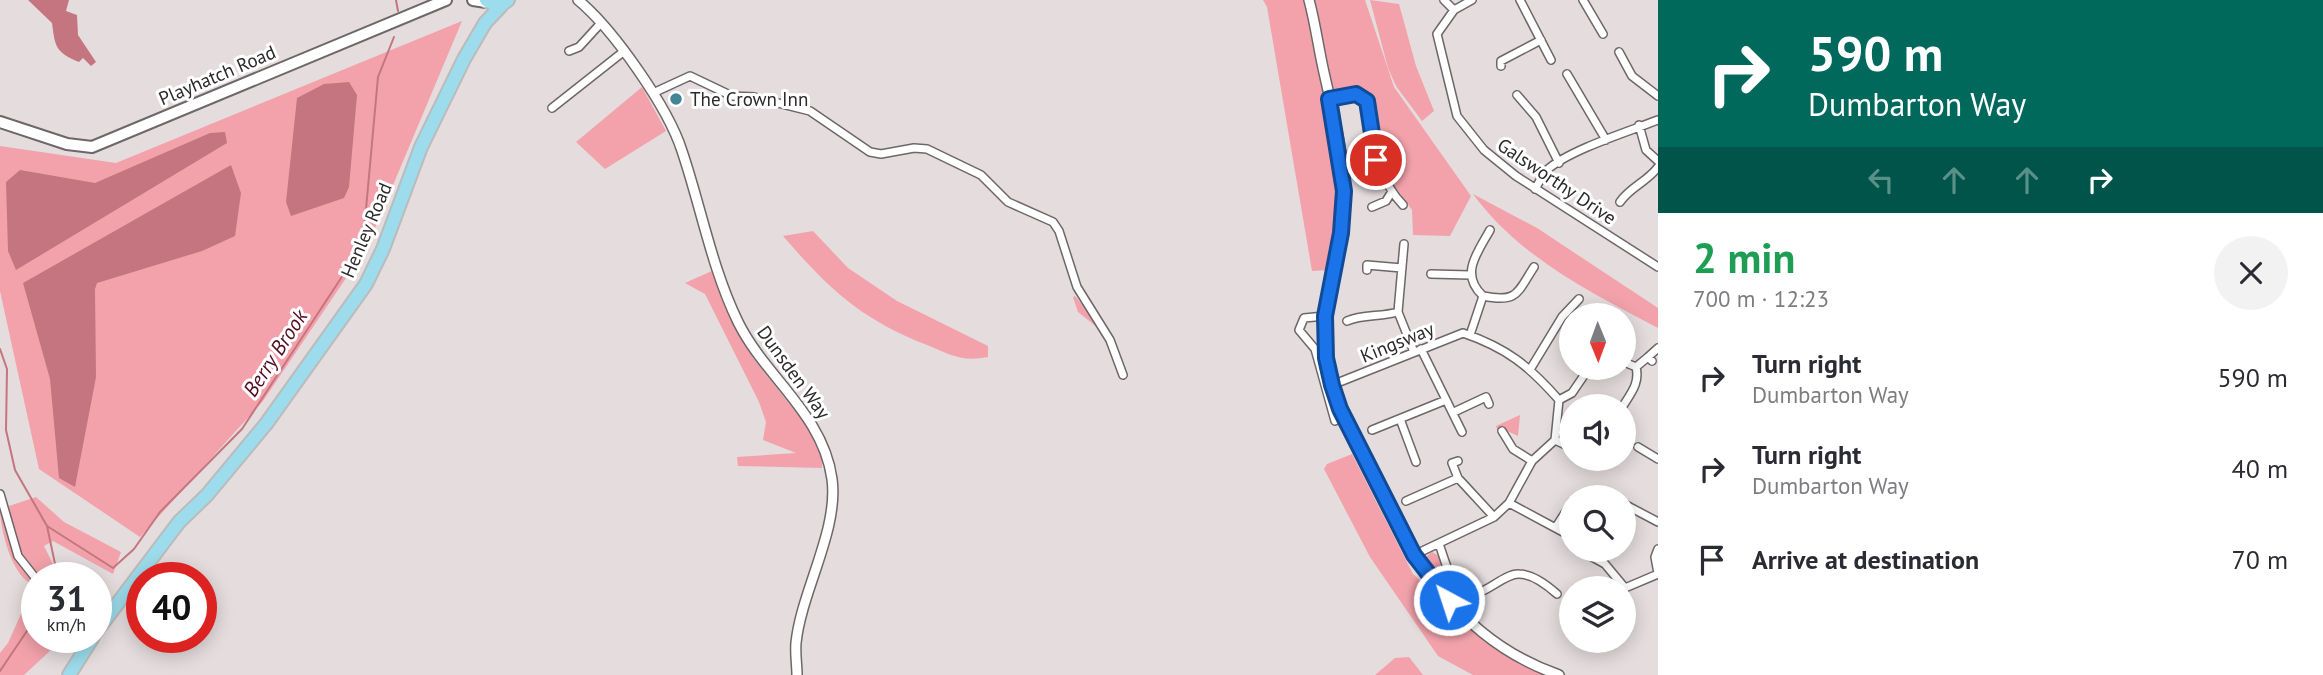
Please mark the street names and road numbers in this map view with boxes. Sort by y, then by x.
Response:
street label: Playhatch Road [155,40,279,110]
street label: Galsworthy Drive [1493,132,1621,230]
street label: Henley Road [335,179,397,281]
street label: Kingsway [1357,316,1438,368]
street label: Dunsden Way [752,321,836,423]

